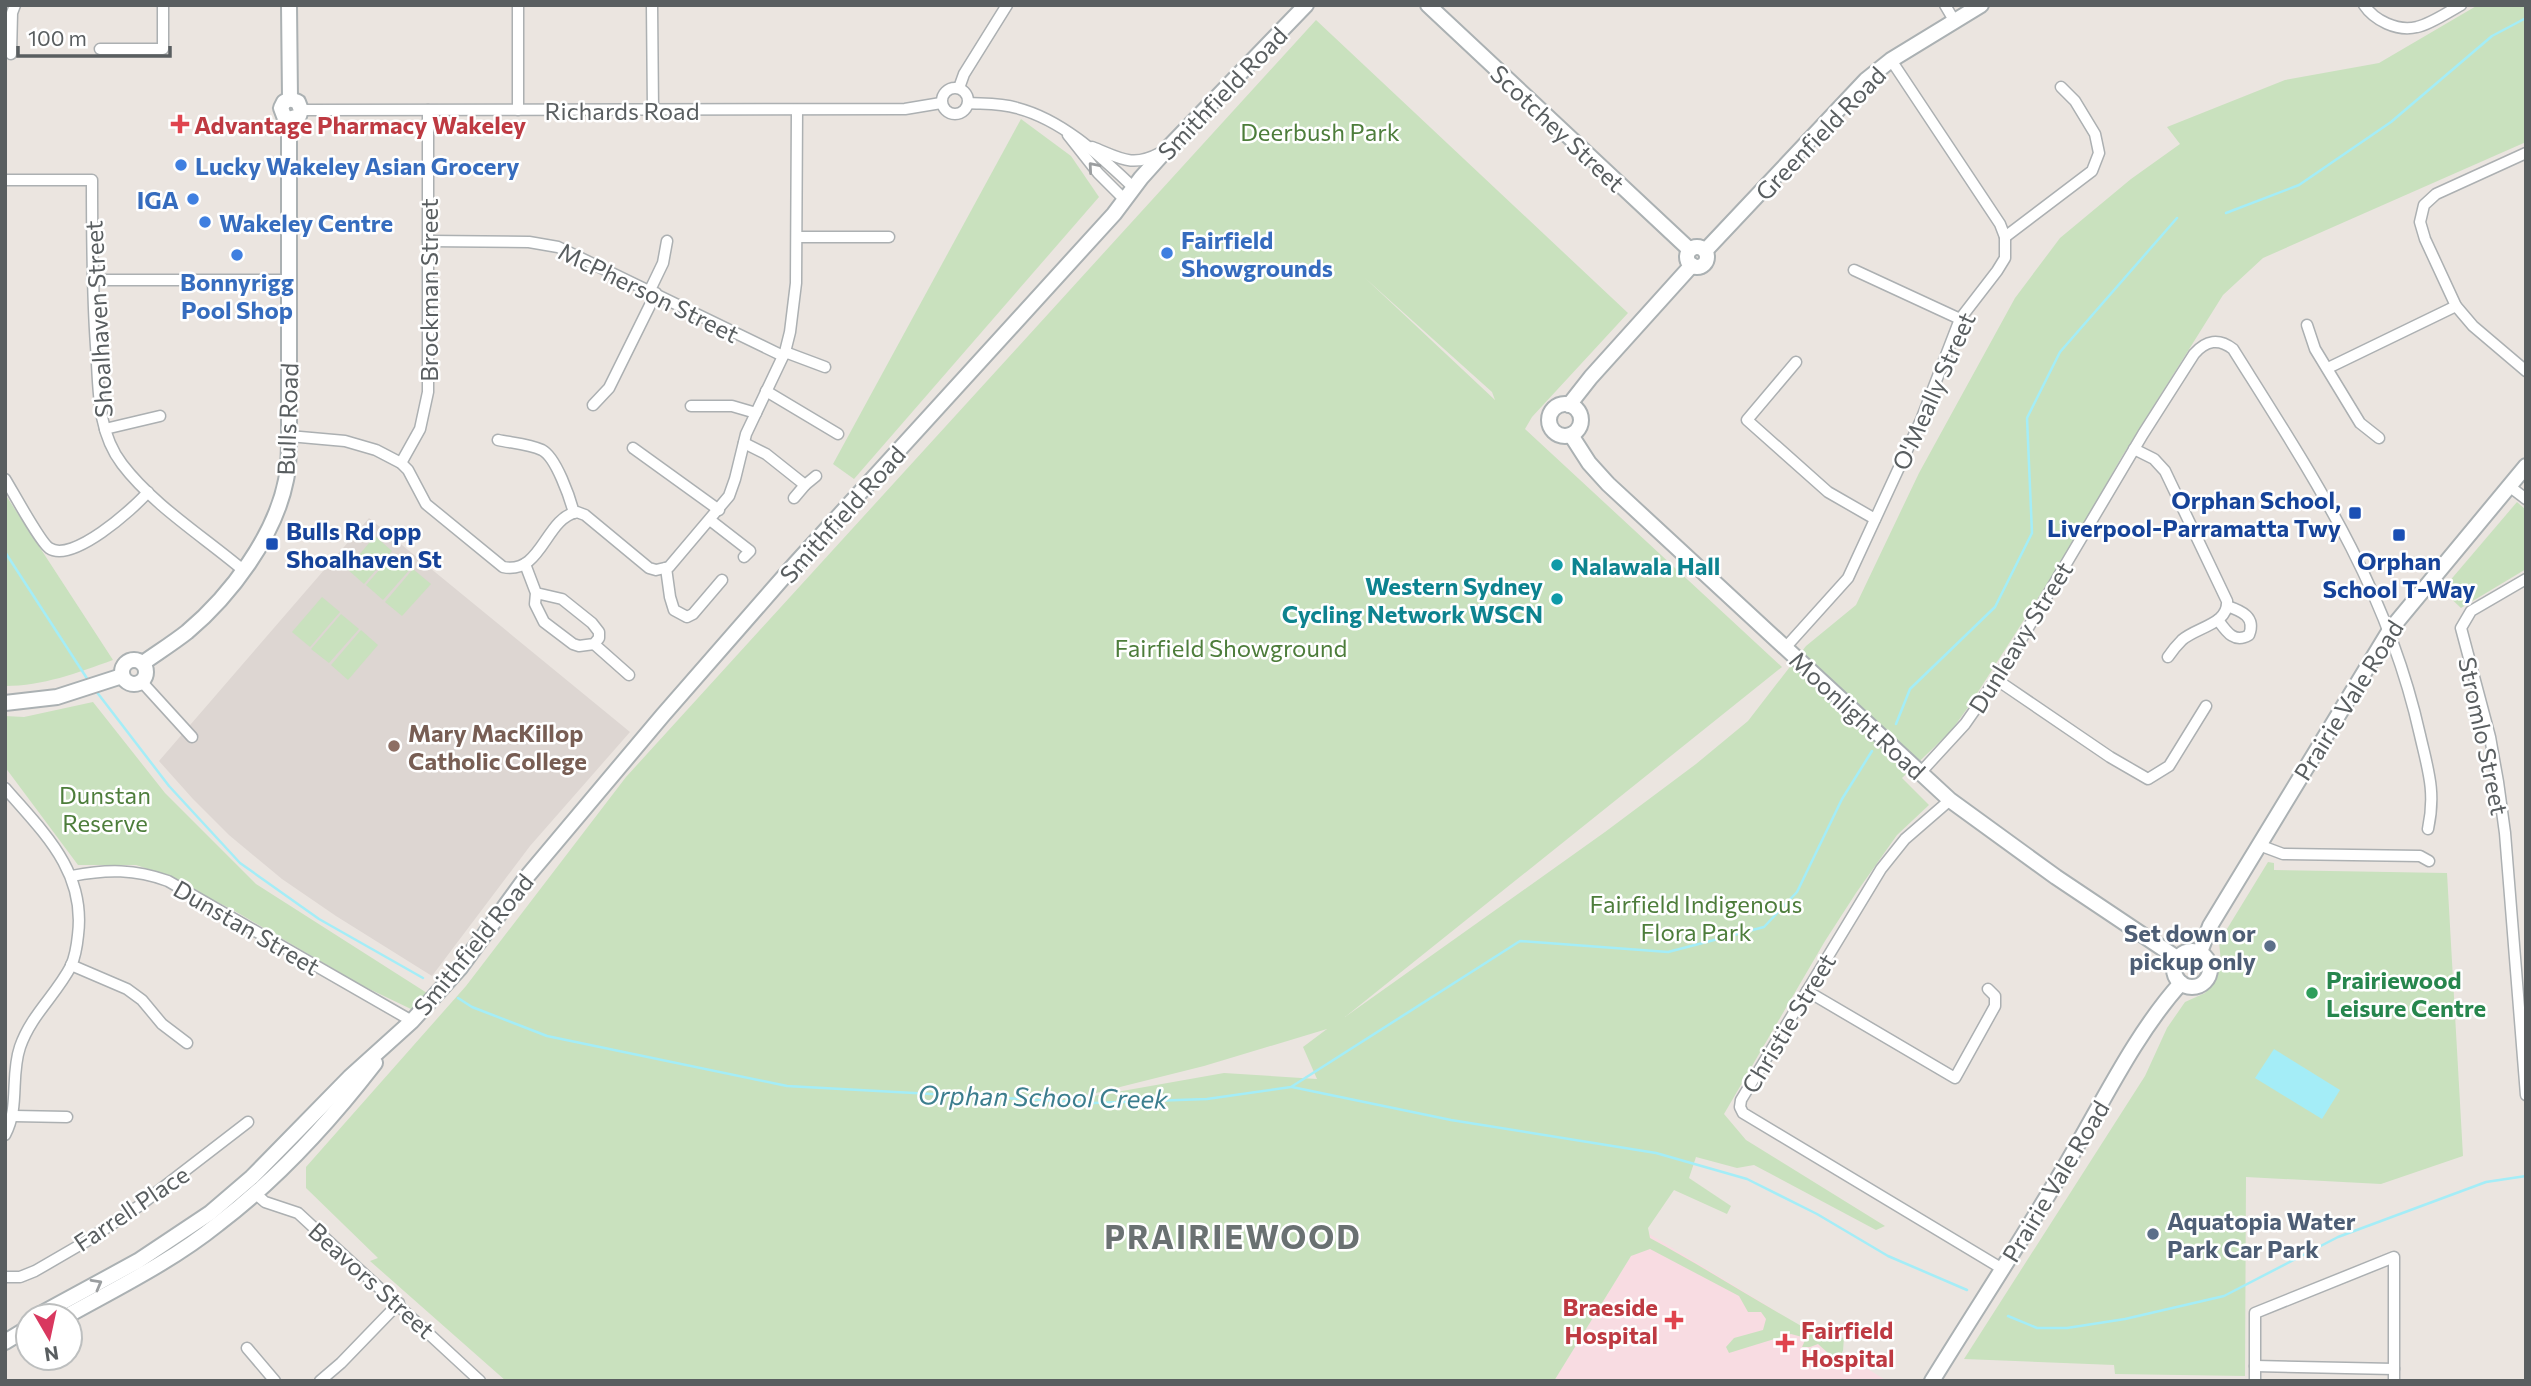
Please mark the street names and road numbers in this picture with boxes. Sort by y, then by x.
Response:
street label: Smithfield Road [1151,20,1293,166]
street label: Scotchey Street [1485,59,1631,198]
street label: Greenfield Road [1749,60,1891,206]
street label: Richards Road [544,96,700,125]
street label: Brockman Street [414,198,443,382]
street label: Shoalhaven Street [78,219,118,418]
street label: McPherson Street [554,236,744,348]
street label: O'Meally Street [1885,307,1981,474]
street label: Bulls Road [271,362,303,476]
street label: Smithfield Road [773,440,911,588]
street label: Dunleavy Street [1962,556,2078,718]
street label: Prairie Vale Road [2287,615,2409,785]
street label: Moonlight Road [1784,645,1932,785]
street label: Stromlo Street [2453,654,2515,818]
street label: Smithfield Road [407,867,539,1021]
street label: Dunstan Street [169,873,326,981]
street label: Christie Street [1735,948,1841,1098]
street label: Prairie Vale Road [1995,1095,2115,1267]
street label: Farrell Place [68,1159,194,1257]
street label: Beavors Street [303,1216,441,1344]

